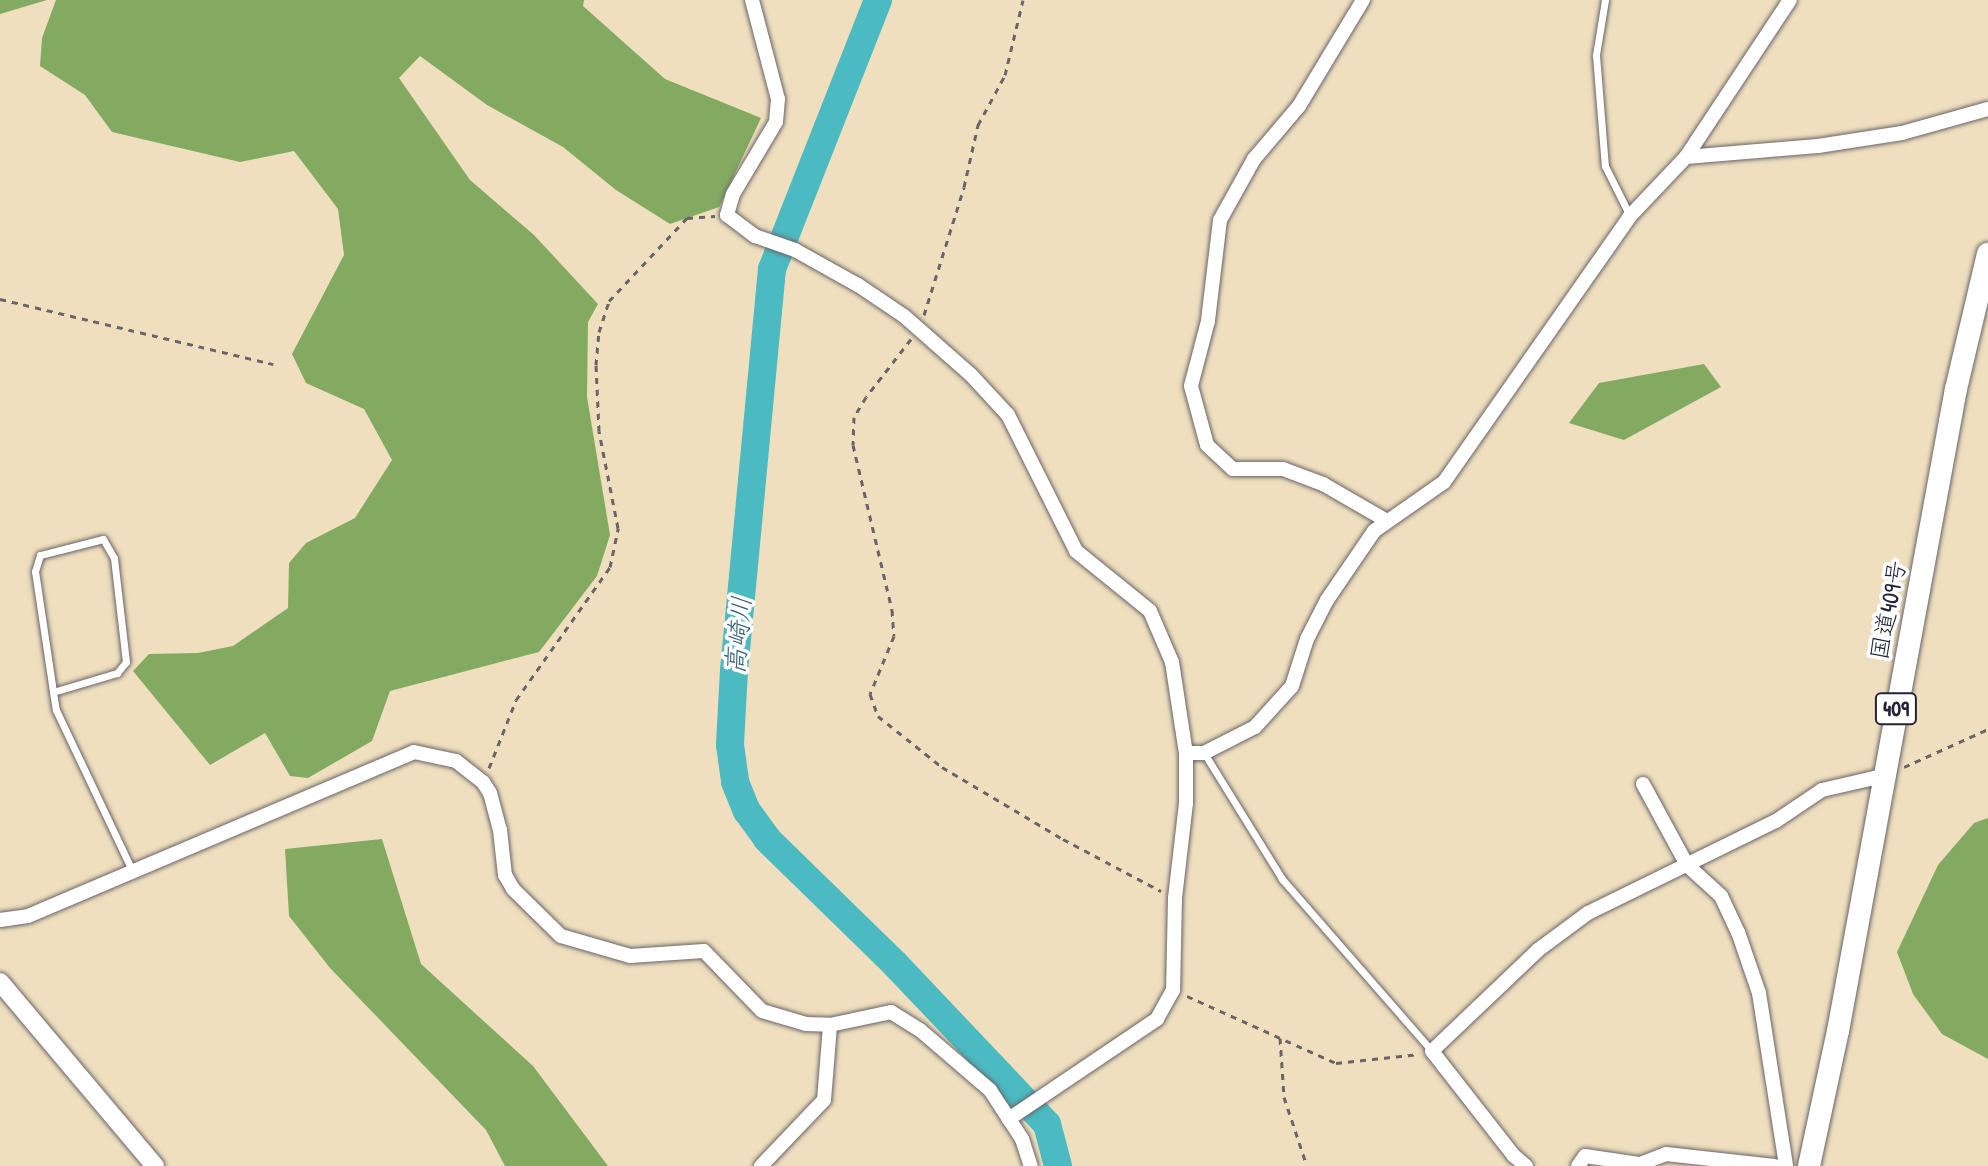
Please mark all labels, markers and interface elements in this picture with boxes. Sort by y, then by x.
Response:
street label: 国道409号 [1864,558,1912,662]
water label: 高崎川 [719,595,757,675]
road number: 409 [1874,691,1918,727]

